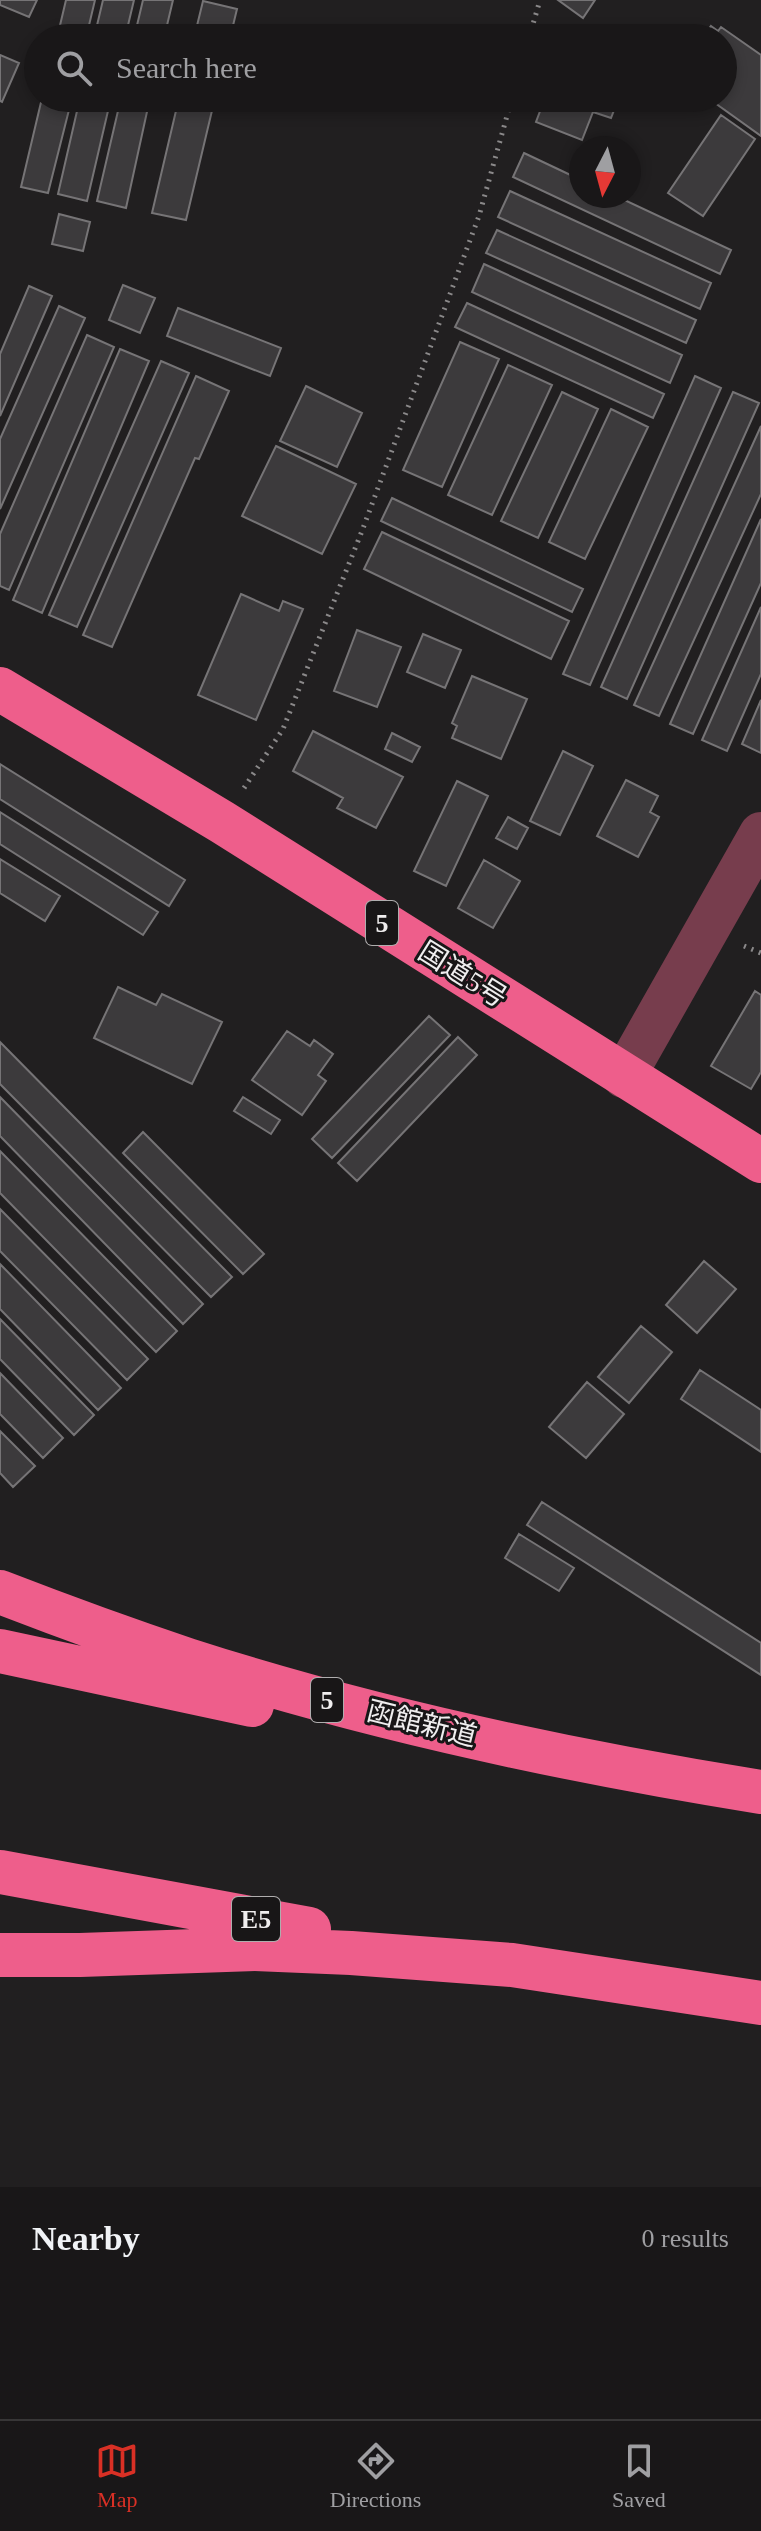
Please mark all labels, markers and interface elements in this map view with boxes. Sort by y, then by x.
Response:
search box [24,24,737,112]
icon: search [52,46,96,90]
text: Search here [116,51,257,84]
north arrow [569,136,641,208]
road number: 5 [366,901,398,945]
street label: 国道5号 [413,935,513,1014]
road number: 5 [311,1678,343,1722]
street label: 函館新道 [364,1695,480,1752]
road number: E5 [232,1897,280,1941]
text: Nearby [32,2220,140,2257]
text: 0 results [642,2224,729,2253]
tab: Map [95,2439,139,2513]
tab: Directions [330,2439,421,2513]
tab: Saved [612,2439,666,2513]

